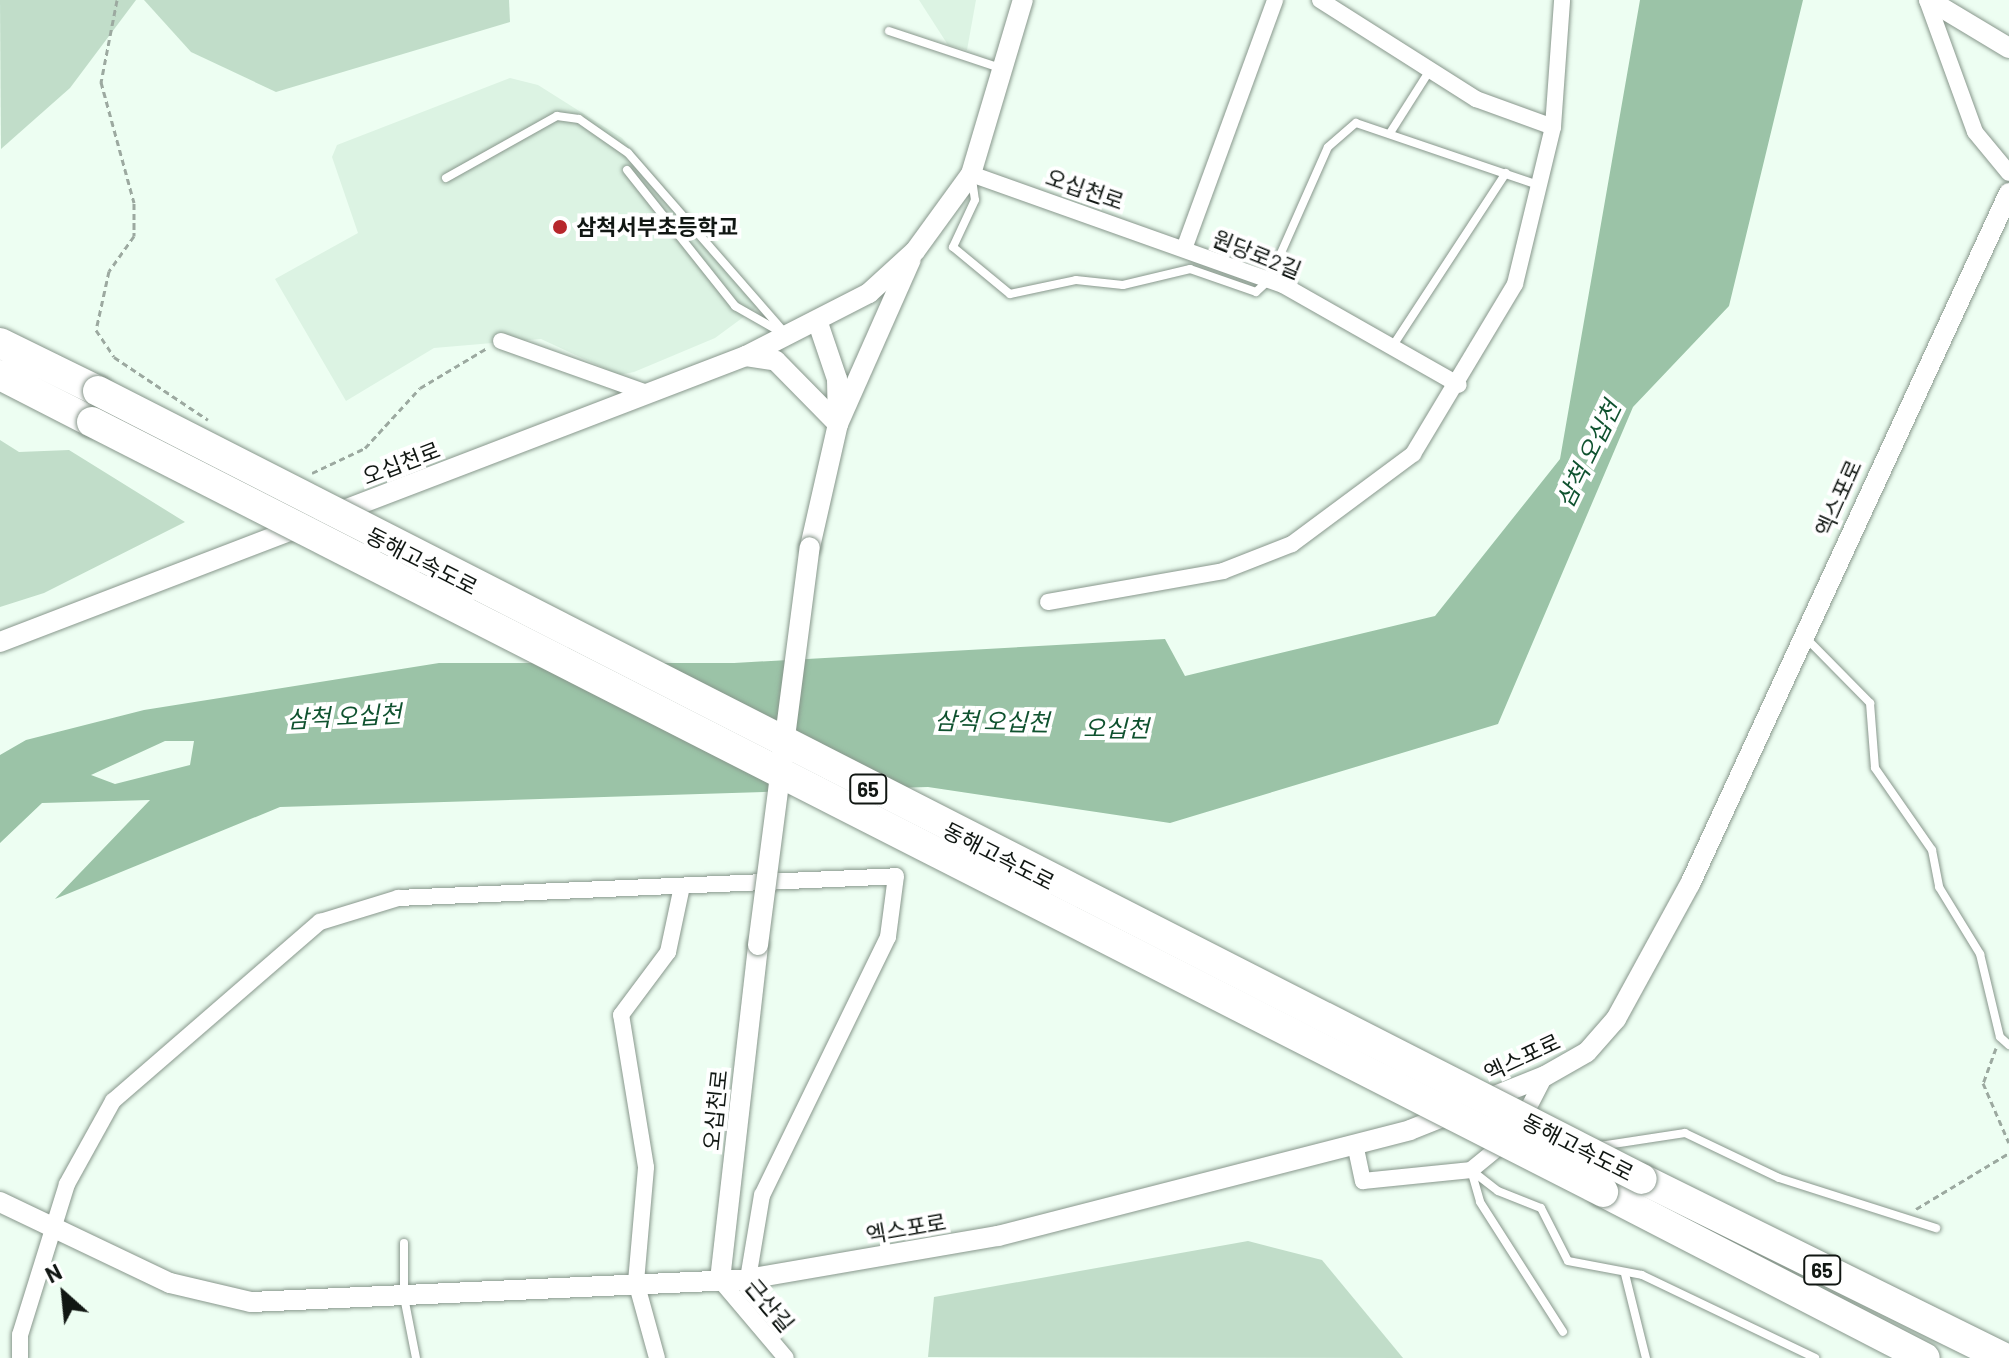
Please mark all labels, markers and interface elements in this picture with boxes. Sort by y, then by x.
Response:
street label: 오십천로 [1042,163,1128,215]
place label: 삼척서부초등학교 [576,214,738,240]
marker: 삼척서부초등학교 [551,218,569,236]
street label: 원당로2길 [1209,224,1305,284]
water label: 삼척 오십천 [1550,396,1626,512]
street label: 오십천로 [358,436,444,490]
street label: 엑스포로 [1809,456,1867,540]
street label: 동해고속도로 [362,522,482,600]
water label: 삼척 오십천 [286,699,402,733]
water label: 삼척 오십천 [934,706,1050,736]
water label: 오십천 [1083,714,1149,742]
road number: 65 [848,773,888,805]
street label: 동해고속도로 [939,817,1059,895]
street label: 엑스포로 [1480,1028,1564,1086]
street label: 오십천로 [698,1068,732,1152]
street label: 동해고속도로 [1518,1108,1638,1186]
street label: 엑스포로 [864,1208,948,1248]
north arrow [24,1254,104,1334]
road number: 65 [1802,1254,1842,1286]
text: N [41,1258,66,1288]
street label: 근산길 [740,1273,800,1337]

